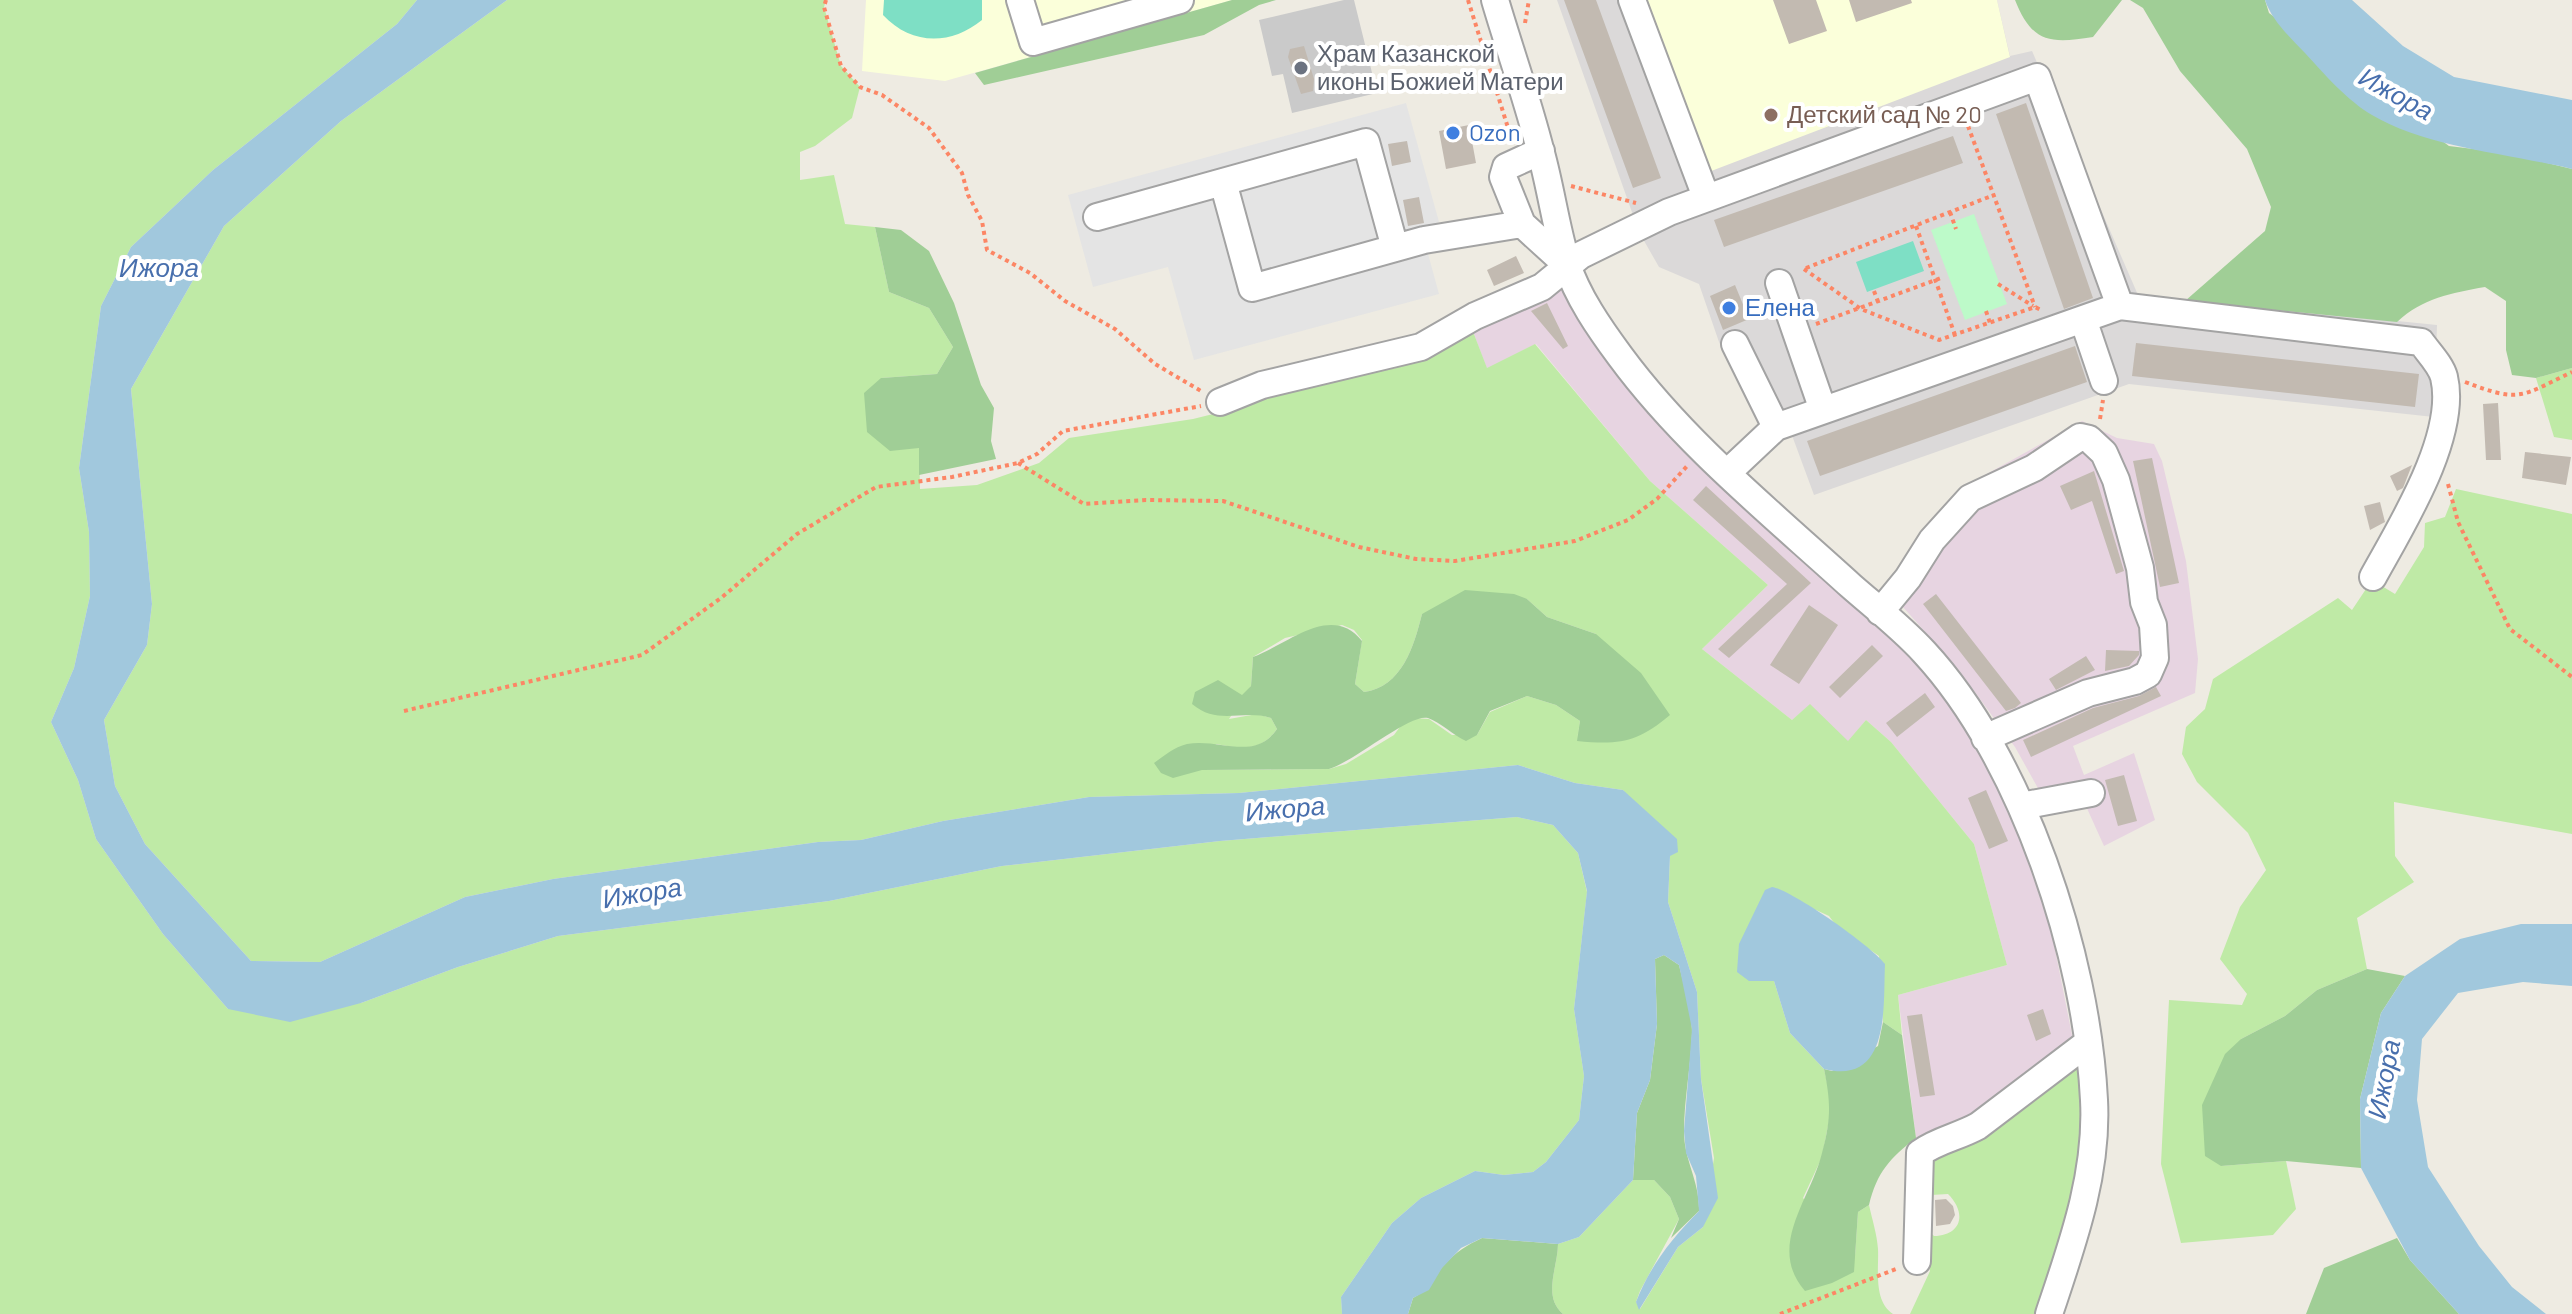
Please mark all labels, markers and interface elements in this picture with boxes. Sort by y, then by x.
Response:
place label: Храм Казанской иконы Божией Матери [1317,38,1564,95]
marker: Храм Казанской иконы Божией Матери [1292,59,1310,77]
water label: Ижора [2354,60,2439,126]
place label: Детский сад № 20 [1787,99,1982,128]
marker: Детский сад № 20 [1762,106,1780,124]
place label: Ozon [1469,117,1521,146]
marker: Ozon [1444,124,1462,142]
water label: Ижора [119,251,199,282]
place label: Елена [1745,292,1816,321]
marker: Елена [1720,299,1738,317]
water label: Ижора [1244,789,1326,826]
water label: Ижора [600,870,684,913]
water label: Ижора [2360,1037,2405,1121]

